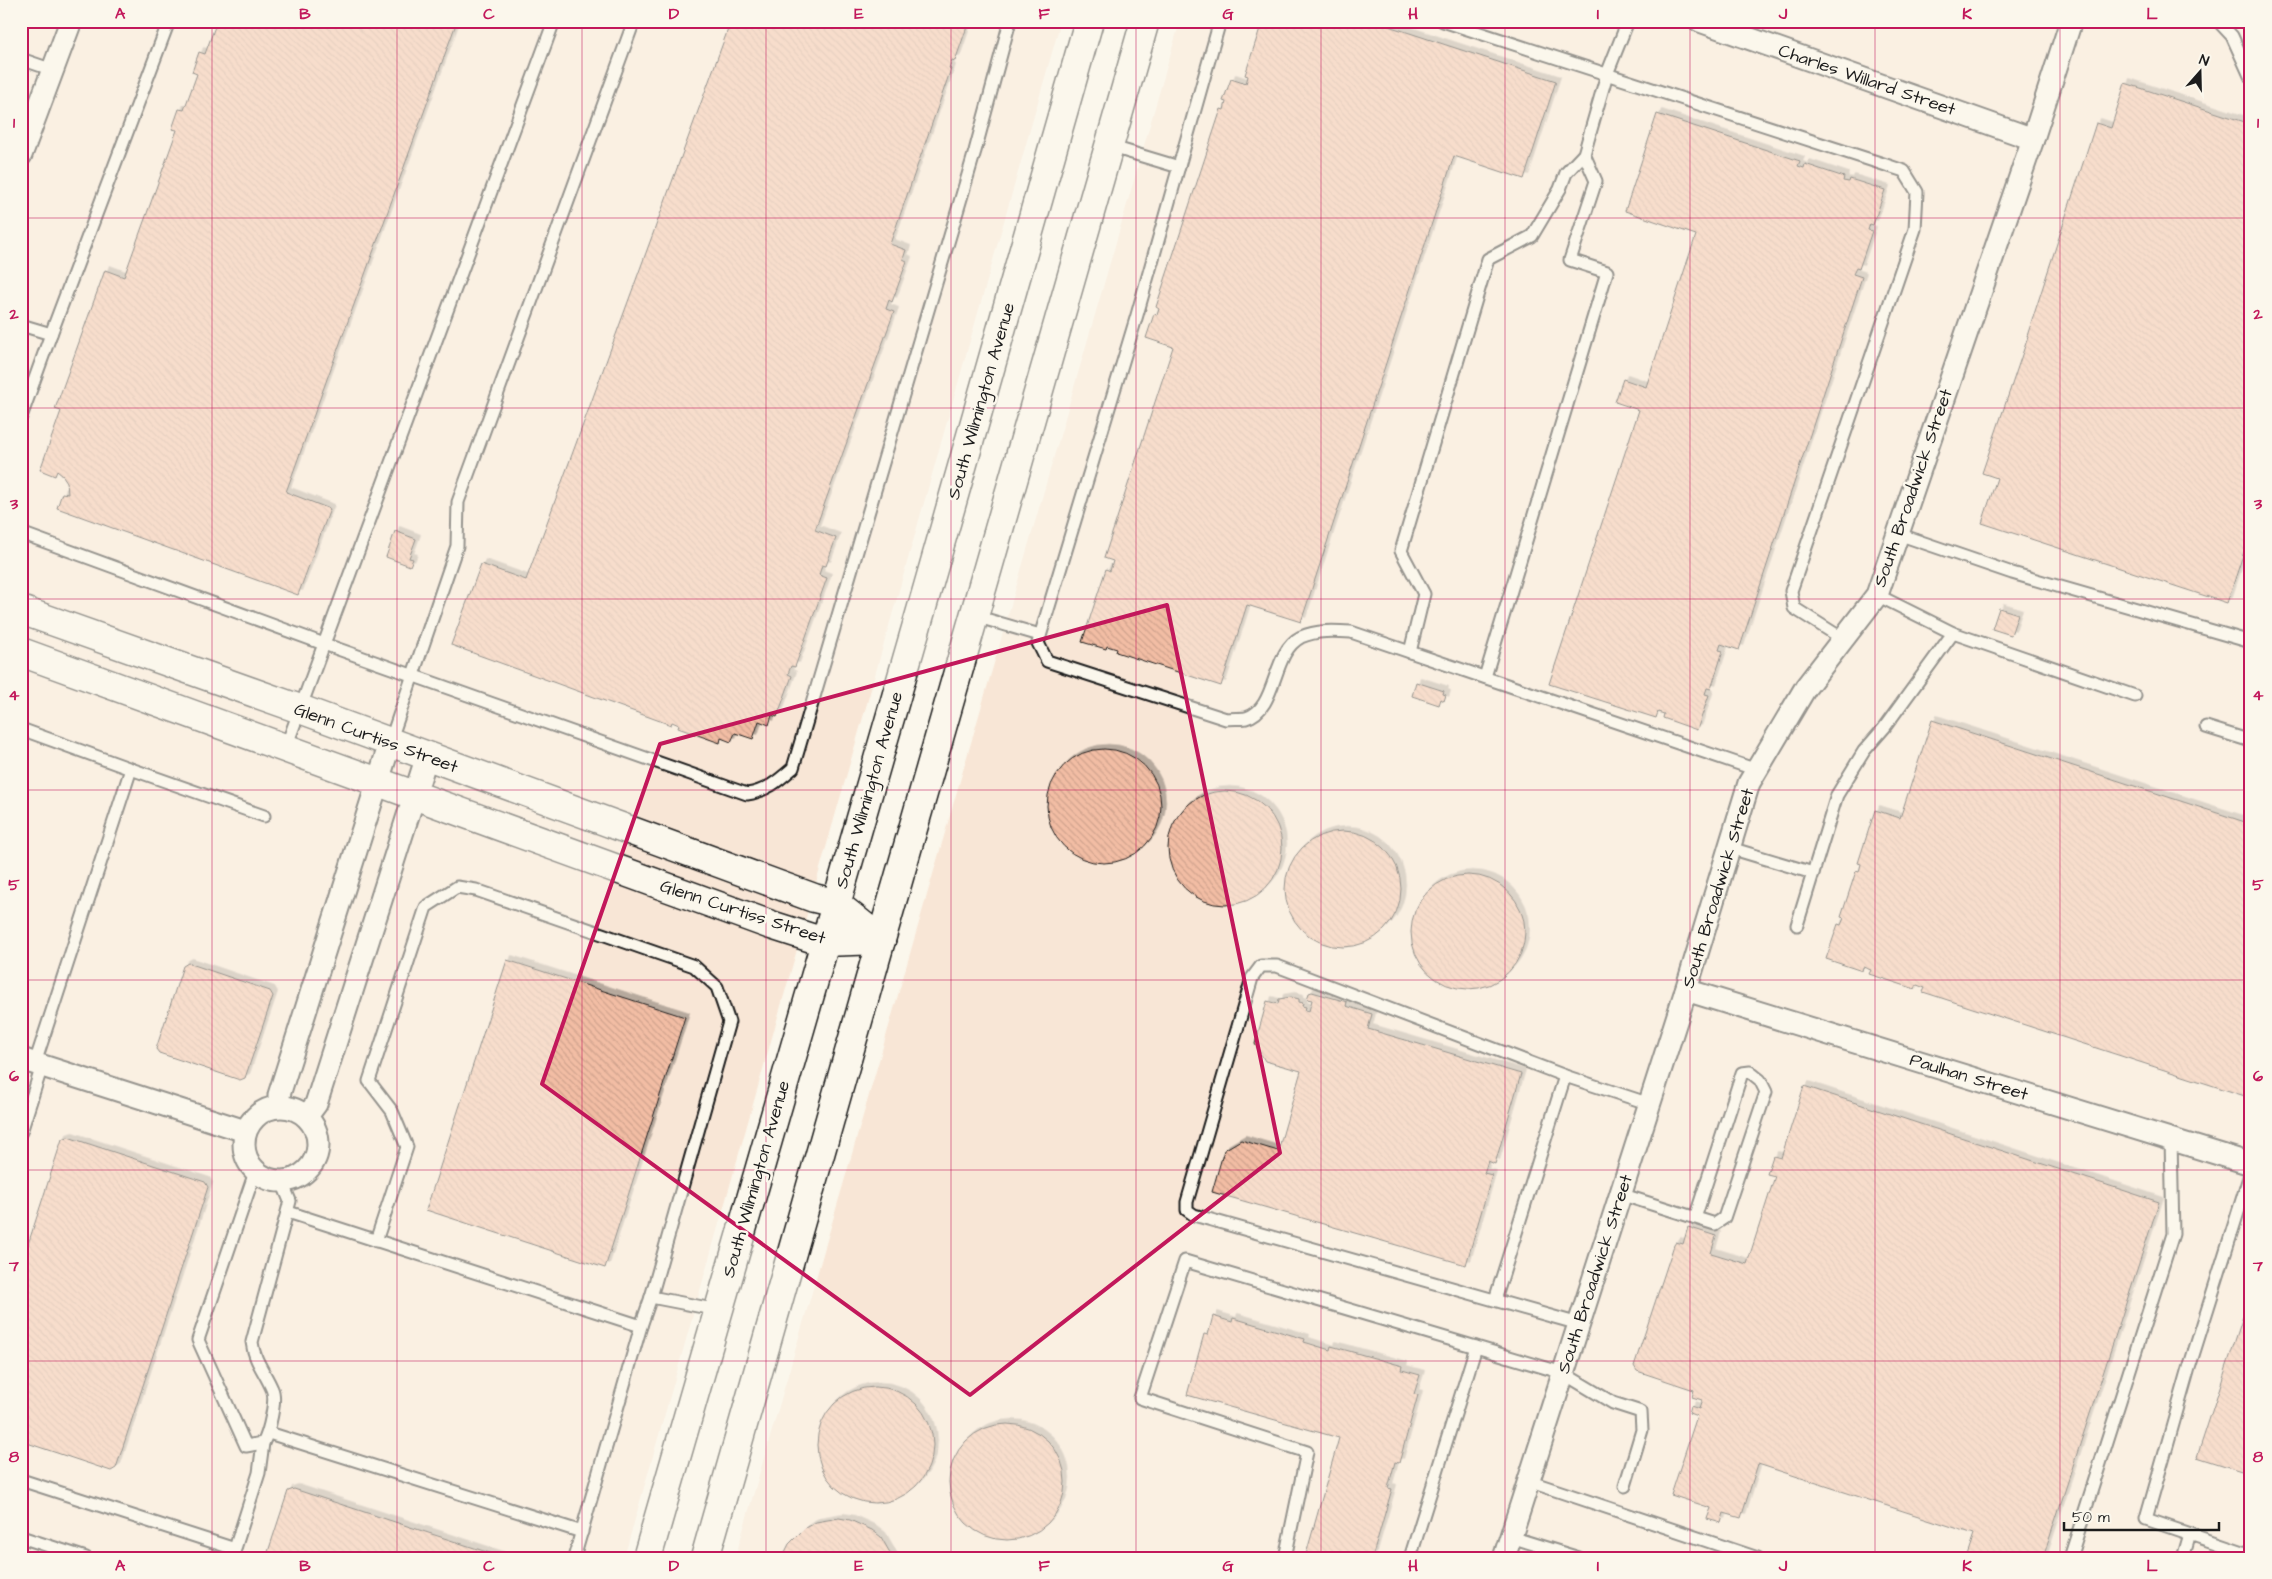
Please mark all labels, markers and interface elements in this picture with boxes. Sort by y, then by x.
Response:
text: A [115,3,126,25]
text: B [299,3,311,25]
text: C [483,3,495,25]
text: D [669,3,680,25]
text: E [854,3,864,25]
text: F [1038,3,1050,25]
text: G [1222,3,1234,25]
text: H [1408,3,1418,25]
text: I [1597,3,1599,25]
text: J [1778,3,1788,25]
text: K [1962,3,1972,25]
text: L [2146,3,2158,25]
street label: Charles Willard Street [1775,38,1960,122]
north arrow [2174,48,2224,98]
text: N [2197,50,2212,72]
text: 1 [13,112,16,134]
text: 1 [2257,112,2260,134]
street label: South Wilmington Avenue [941,299,1022,503]
text: 2 [8,303,19,325]
text: 2 [2252,303,2263,325]
street label: South Broadwick Street [1867,385,1959,590]
text: 3 [9,493,19,515]
text: 3 [2253,493,2263,515]
text: 4 [9,684,20,706]
text: 4 [2253,684,2264,706]
street label: South Wilmington Avenue [829,688,910,892]
street label: Glenn Curtiss Street [291,697,462,780]
street label: South Broadwick Street [1676,784,1761,991]
street label: Glenn Curtiss Street [657,873,830,951]
text: 5 [8,874,20,896]
text: 5 [2252,874,2264,896]
street label: Paulhan Street [1907,1047,2032,1107]
text: 6 [9,1065,19,1087]
text: 6 [2253,1065,2263,1087]
street label: South Wilmington Avenue [716,1077,797,1281]
street label: South Broadwick Street [1551,1171,1639,1377]
text: 7 [8,1255,19,1277]
text: 7 [2252,1255,2263,1277]
text: 8 [9,1446,20,1468]
text: 8 [2253,1446,2264,1468]
scale bar [2064,1499,2220,1531]
text: 50 m [2072,1507,2110,1528]
text: A [115,1555,126,1577]
text: B [299,1555,311,1577]
text: C [483,1555,495,1577]
text: D [669,1555,680,1577]
text: E [854,1555,864,1577]
text: F [1038,1555,1050,1577]
text: G [1222,1555,1234,1577]
text: H [1408,1555,1418,1577]
text: I [1597,1555,1599,1577]
text: J [1778,1555,1788,1577]
text: K [1962,1555,1972,1577]
text: L [2146,1555,2158,1577]

